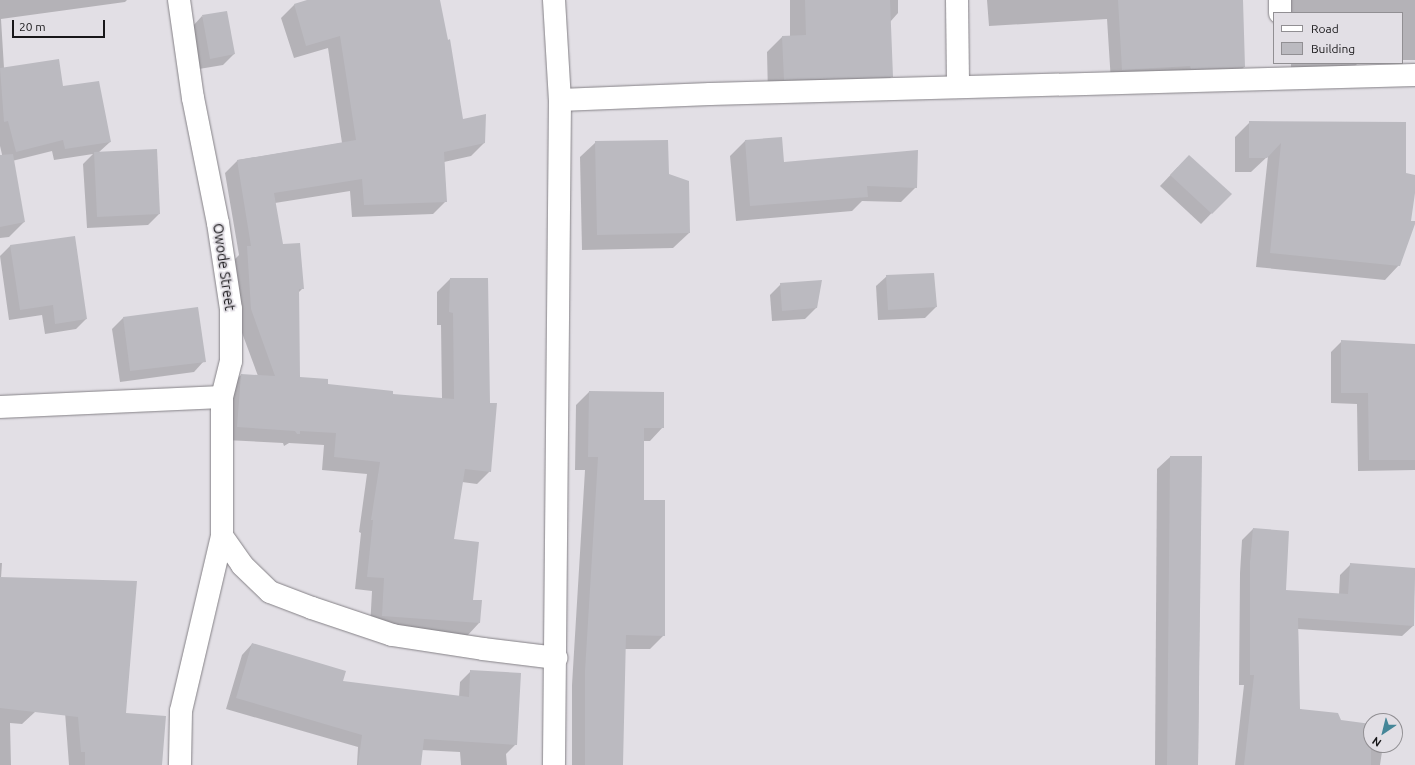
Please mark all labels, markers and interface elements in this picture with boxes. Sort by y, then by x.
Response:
scale bar [14,12,107,38]
legend [1273,12,1403,64]
text: 20 m [19,20,46,33]
text: Road [1311,22,1339,35]
text: Building [1311,42,1355,55]
street label: Owode Street [210,222,238,312]
north arrow [1363,713,1403,753]
text: N [1370,735,1383,749]

